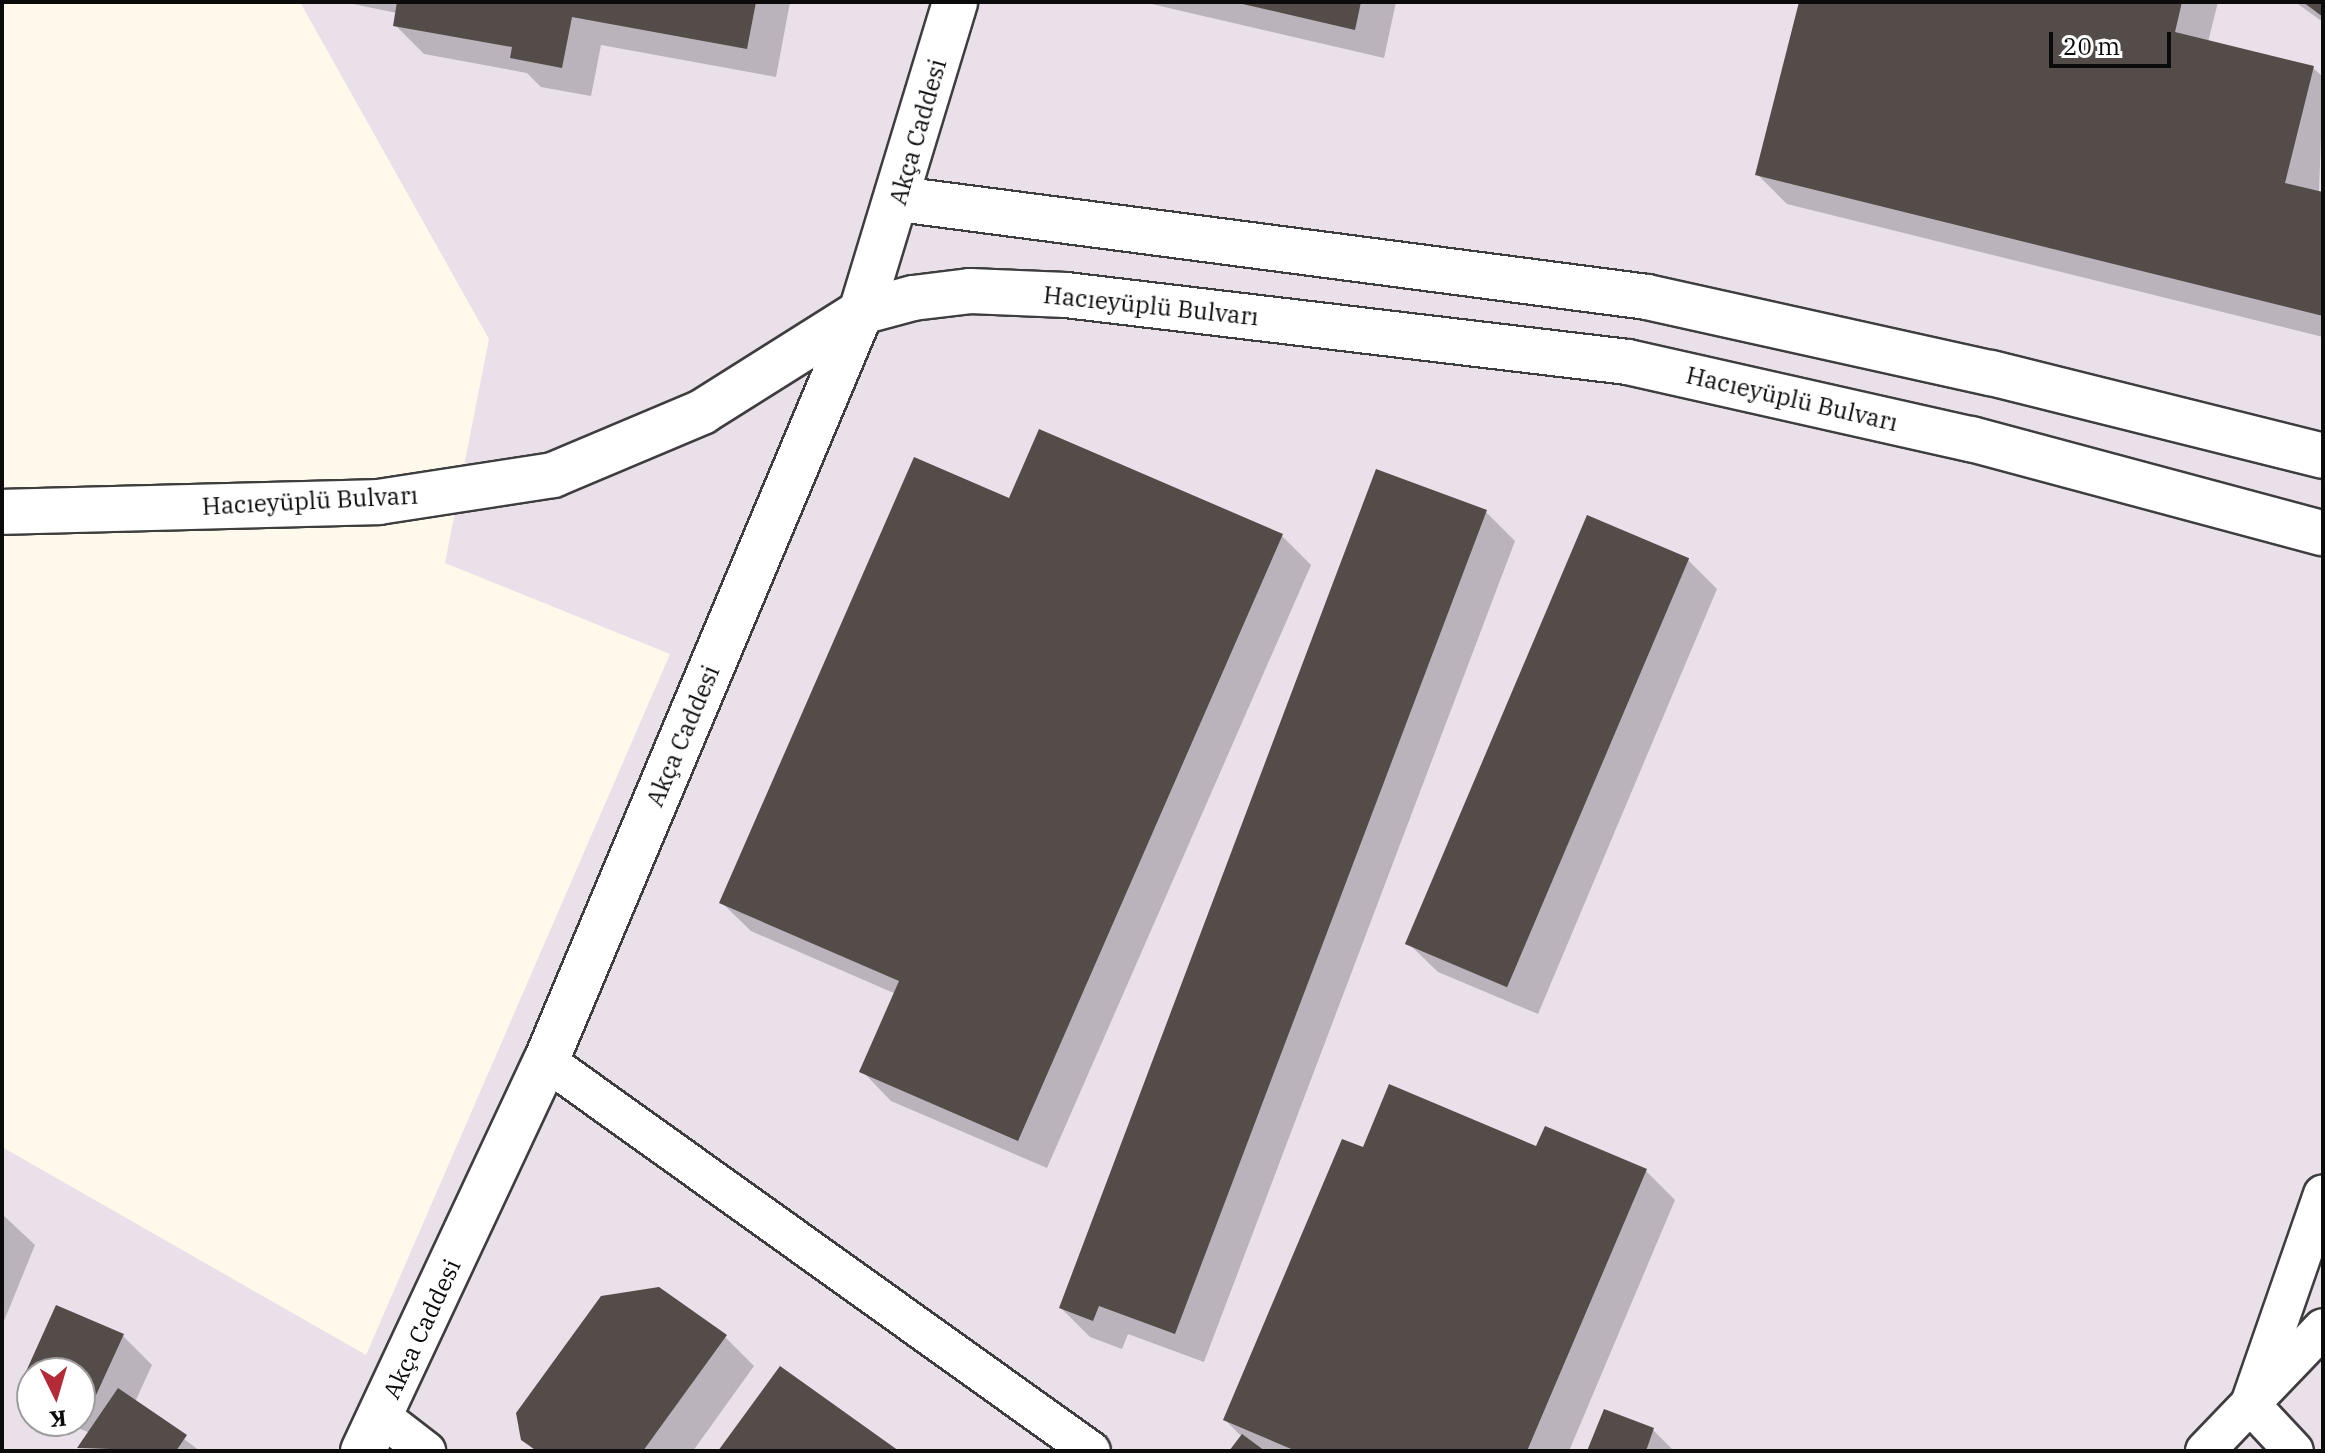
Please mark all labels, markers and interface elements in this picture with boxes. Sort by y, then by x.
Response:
scale bar [2053,16,2175,66]
text: 20 m [2063,30,2120,62]
street label: Akça Caddesi [883,56,953,208]
street label: Hacıeyüplü Bulvarı [1042,280,1260,332]
street label: Hacıeyüplü Bulvarı [1683,361,1901,437]
street label: Hacıeyüplü Bulvarı [201,481,419,521]
street label: Akça Caddesi [640,661,726,811]
street label: Akça Caddesi [377,1255,467,1403]
north arrow [16,1357,96,1437]
text: K [48,1404,68,1435]

